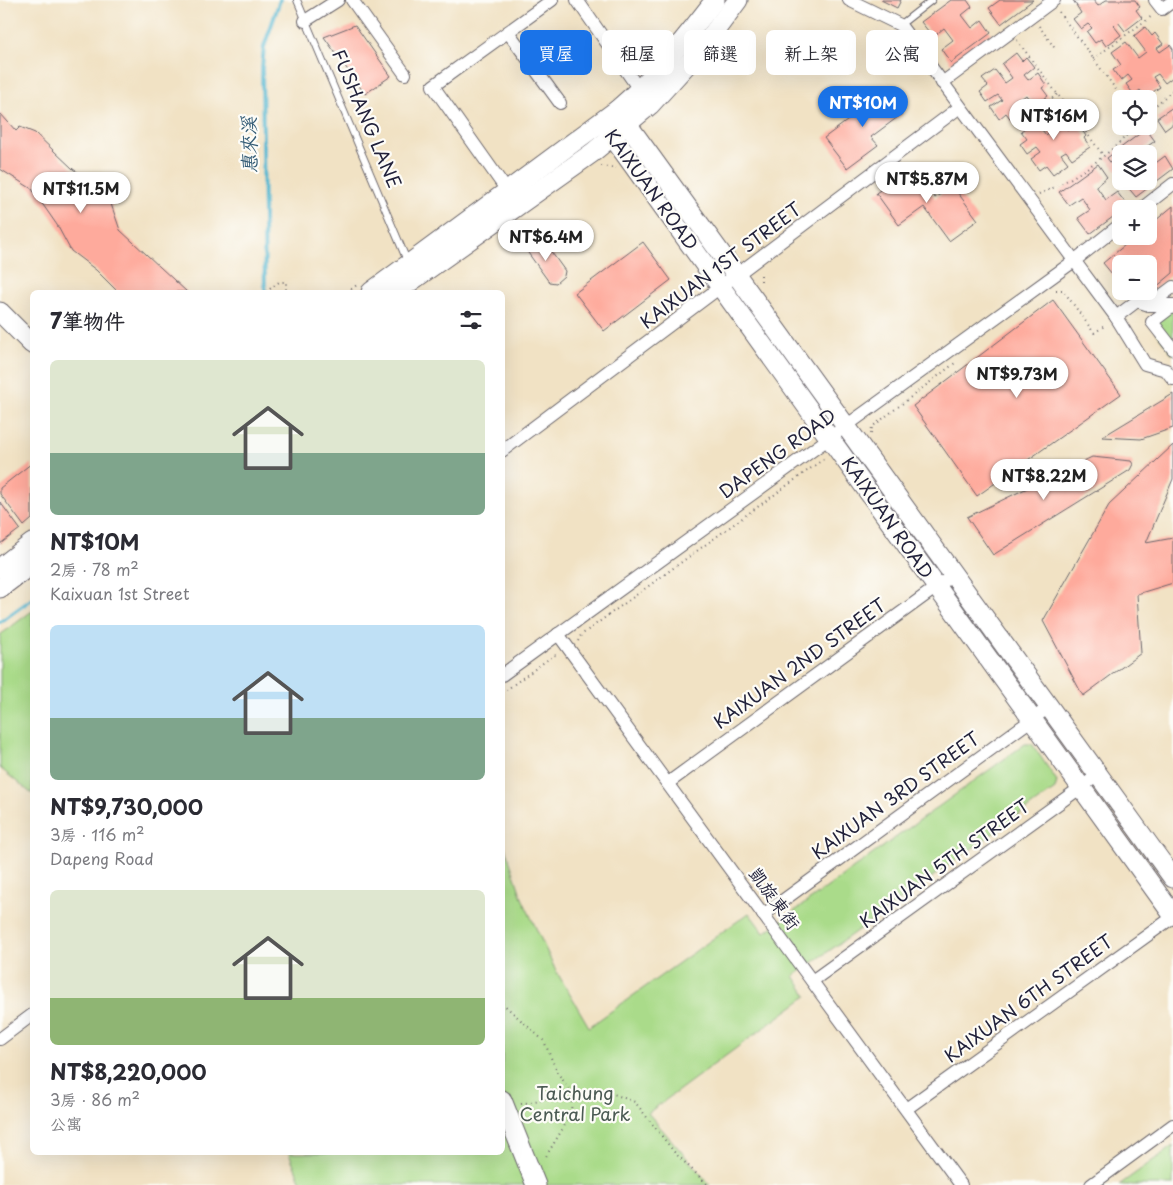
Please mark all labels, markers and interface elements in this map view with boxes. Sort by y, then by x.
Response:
chip: 買屋 [520,30,592,75]
chip: 租屋 [602,30,674,75]
chip: 篩選 [684,30,756,75]
chip: 新上架 [766,30,856,75]
chip: 公寓 [866,30,938,75]
street label: FUSHANG LANE [326,45,409,192]
pin: NT$10M [822,86,904,128]
text: NT$10M [829,90,897,114]
map controls [1112,90,1157,300]
button: locate [1112,90,1157,135]
pin: NT$16M [1013,98,1095,141]
text: NT$16M [1020,103,1088,127]
water label: 惠來溪 [233,115,262,174]
street label: KAIXUAN ROAD [599,123,705,255]
button: layers [1112,145,1157,190]
pin: NT$5.87M [875,162,979,204]
text: NT$5.87M [886,166,968,190]
pin: NT$11.5M [29,172,133,214]
text: NT$11.5M [43,176,119,200]
street label: KAIXUAN 1ST STREET [634,195,807,334]
button: + [1112,200,1157,245]
pin: NT$6.4M [500,220,592,262]
text: NT$6.4M [509,224,583,248]
button: − [1112,255,1157,300]
text: 7筆物件 [50,304,125,336]
icon: filters [457,306,485,334]
pin: NT$9.73M [965,356,1069,399]
text: NT$9.73M [976,361,1058,385]
icon: home [223,393,313,483]
street label: DAPENG ROAD [713,401,841,504]
street label: KAIXUAN ROAD [836,450,941,584]
pin: NT$8.22M [992,458,1096,501]
text: NT$8.22M [1002,463,1086,487]
text: NT$10M [50,525,139,557]
text: 2房 · 78 m² [50,557,139,581]
text: Kaixuan 1st Street [50,581,190,605]
street label: KAIXUAN 2ND STREET [707,591,891,735]
icon: home [223,658,313,748]
street label: KAIXUAN 3RD STREET [805,724,985,865]
text: NT$9,730,000 [50,790,203,822]
street label: KAIXUAN 5TH STREET [853,791,1035,934]
text: 3房 · 116 m² [50,822,145,846]
text: Dapeng Road [50,846,154,870]
street label: 凱旋東街 [743,861,807,935]
icon: home [223,923,313,1013]
street label: KAIXUAN 6TH STREET [938,927,1119,1068]
text: NT$8,220,000 [50,1055,207,1087]
park label: Taichung Central Park [519,1079,631,1127]
text: 3房 · 86 m² [50,1087,140,1111]
text: 公寓 [50,1111,82,1135]

